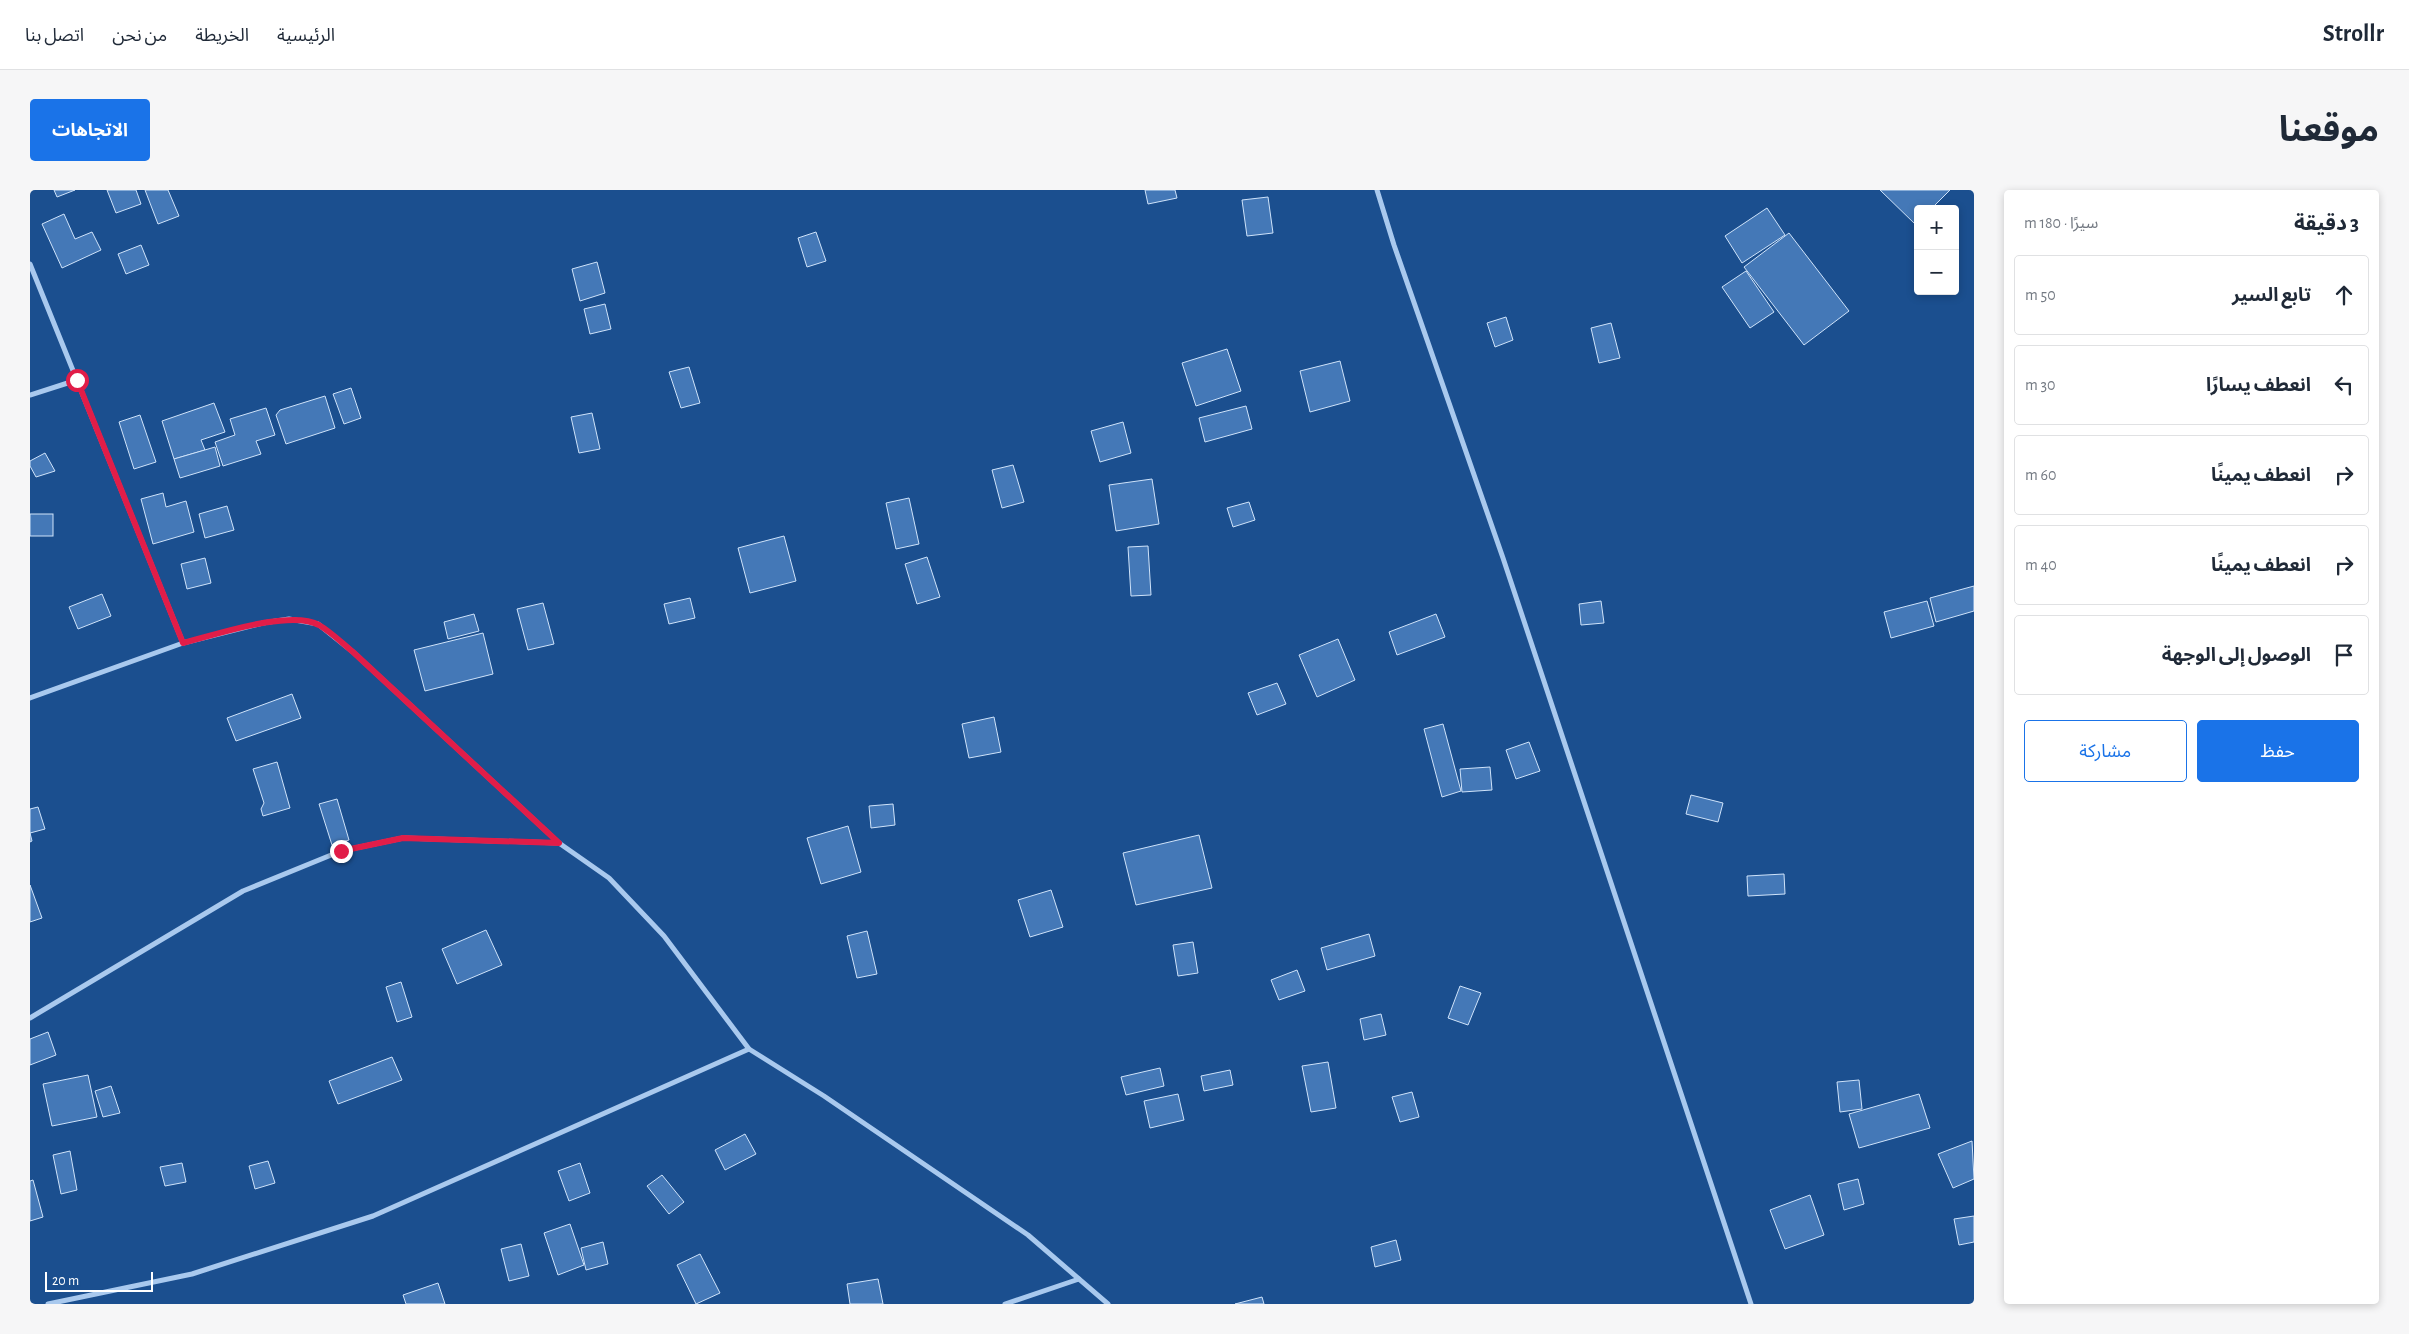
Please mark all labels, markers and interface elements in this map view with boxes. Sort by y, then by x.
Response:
text: Strollr [2323,22,2384,46]
text: اتصل بنا [25,27,84,45]
text: من نحن [112,27,167,45]
text: الخريطة [195,27,249,45]
text: الرئيسية [277,27,335,45]
button: الاتجاهات [30,99,150,161]
text: موقعنا [2279,113,2379,148]
map controls [1914,205,1959,295]
button: + [1914,205,1959,250]
text: 3 دقيقة [2294,213,2359,234]
text: سيرًا · 180 m [2024,215,2098,231]
button: − [1914,250,1959,295]
icon: ahead [2330,281,2358,309]
text: تابع السير [2232,286,2311,305]
text: 50 m [2025,287,2056,303]
route start [66,369,89,392]
icon: left [2330,371,2358,399]
text: انعطف يسارًا [2206,376,2311,395]
text: 30 m [2025,377,2056,393]
icon: right [2330,461,2358,489]
text: انعطف يمينًا [2211,466,2311,485]
text: 60 m [2025,467,2056,483]
icon: right [2330,551,2358,579]
text: انعطف يمينًا [2211,556,2311,575]
text: 40 m [2025,557,2057,573]
icon: arrive [2330,641,2358,669]
text: الوصول إلى الوجهة [2162,646,2311,665]
button: مشاركة [2024,720,2187,782]
button: حفظ [2197,720,2359,782]
route end [330,840,353,863]
scale bar [45,1269,152,1292]
text: 20 m [52,1274,79,1288]

